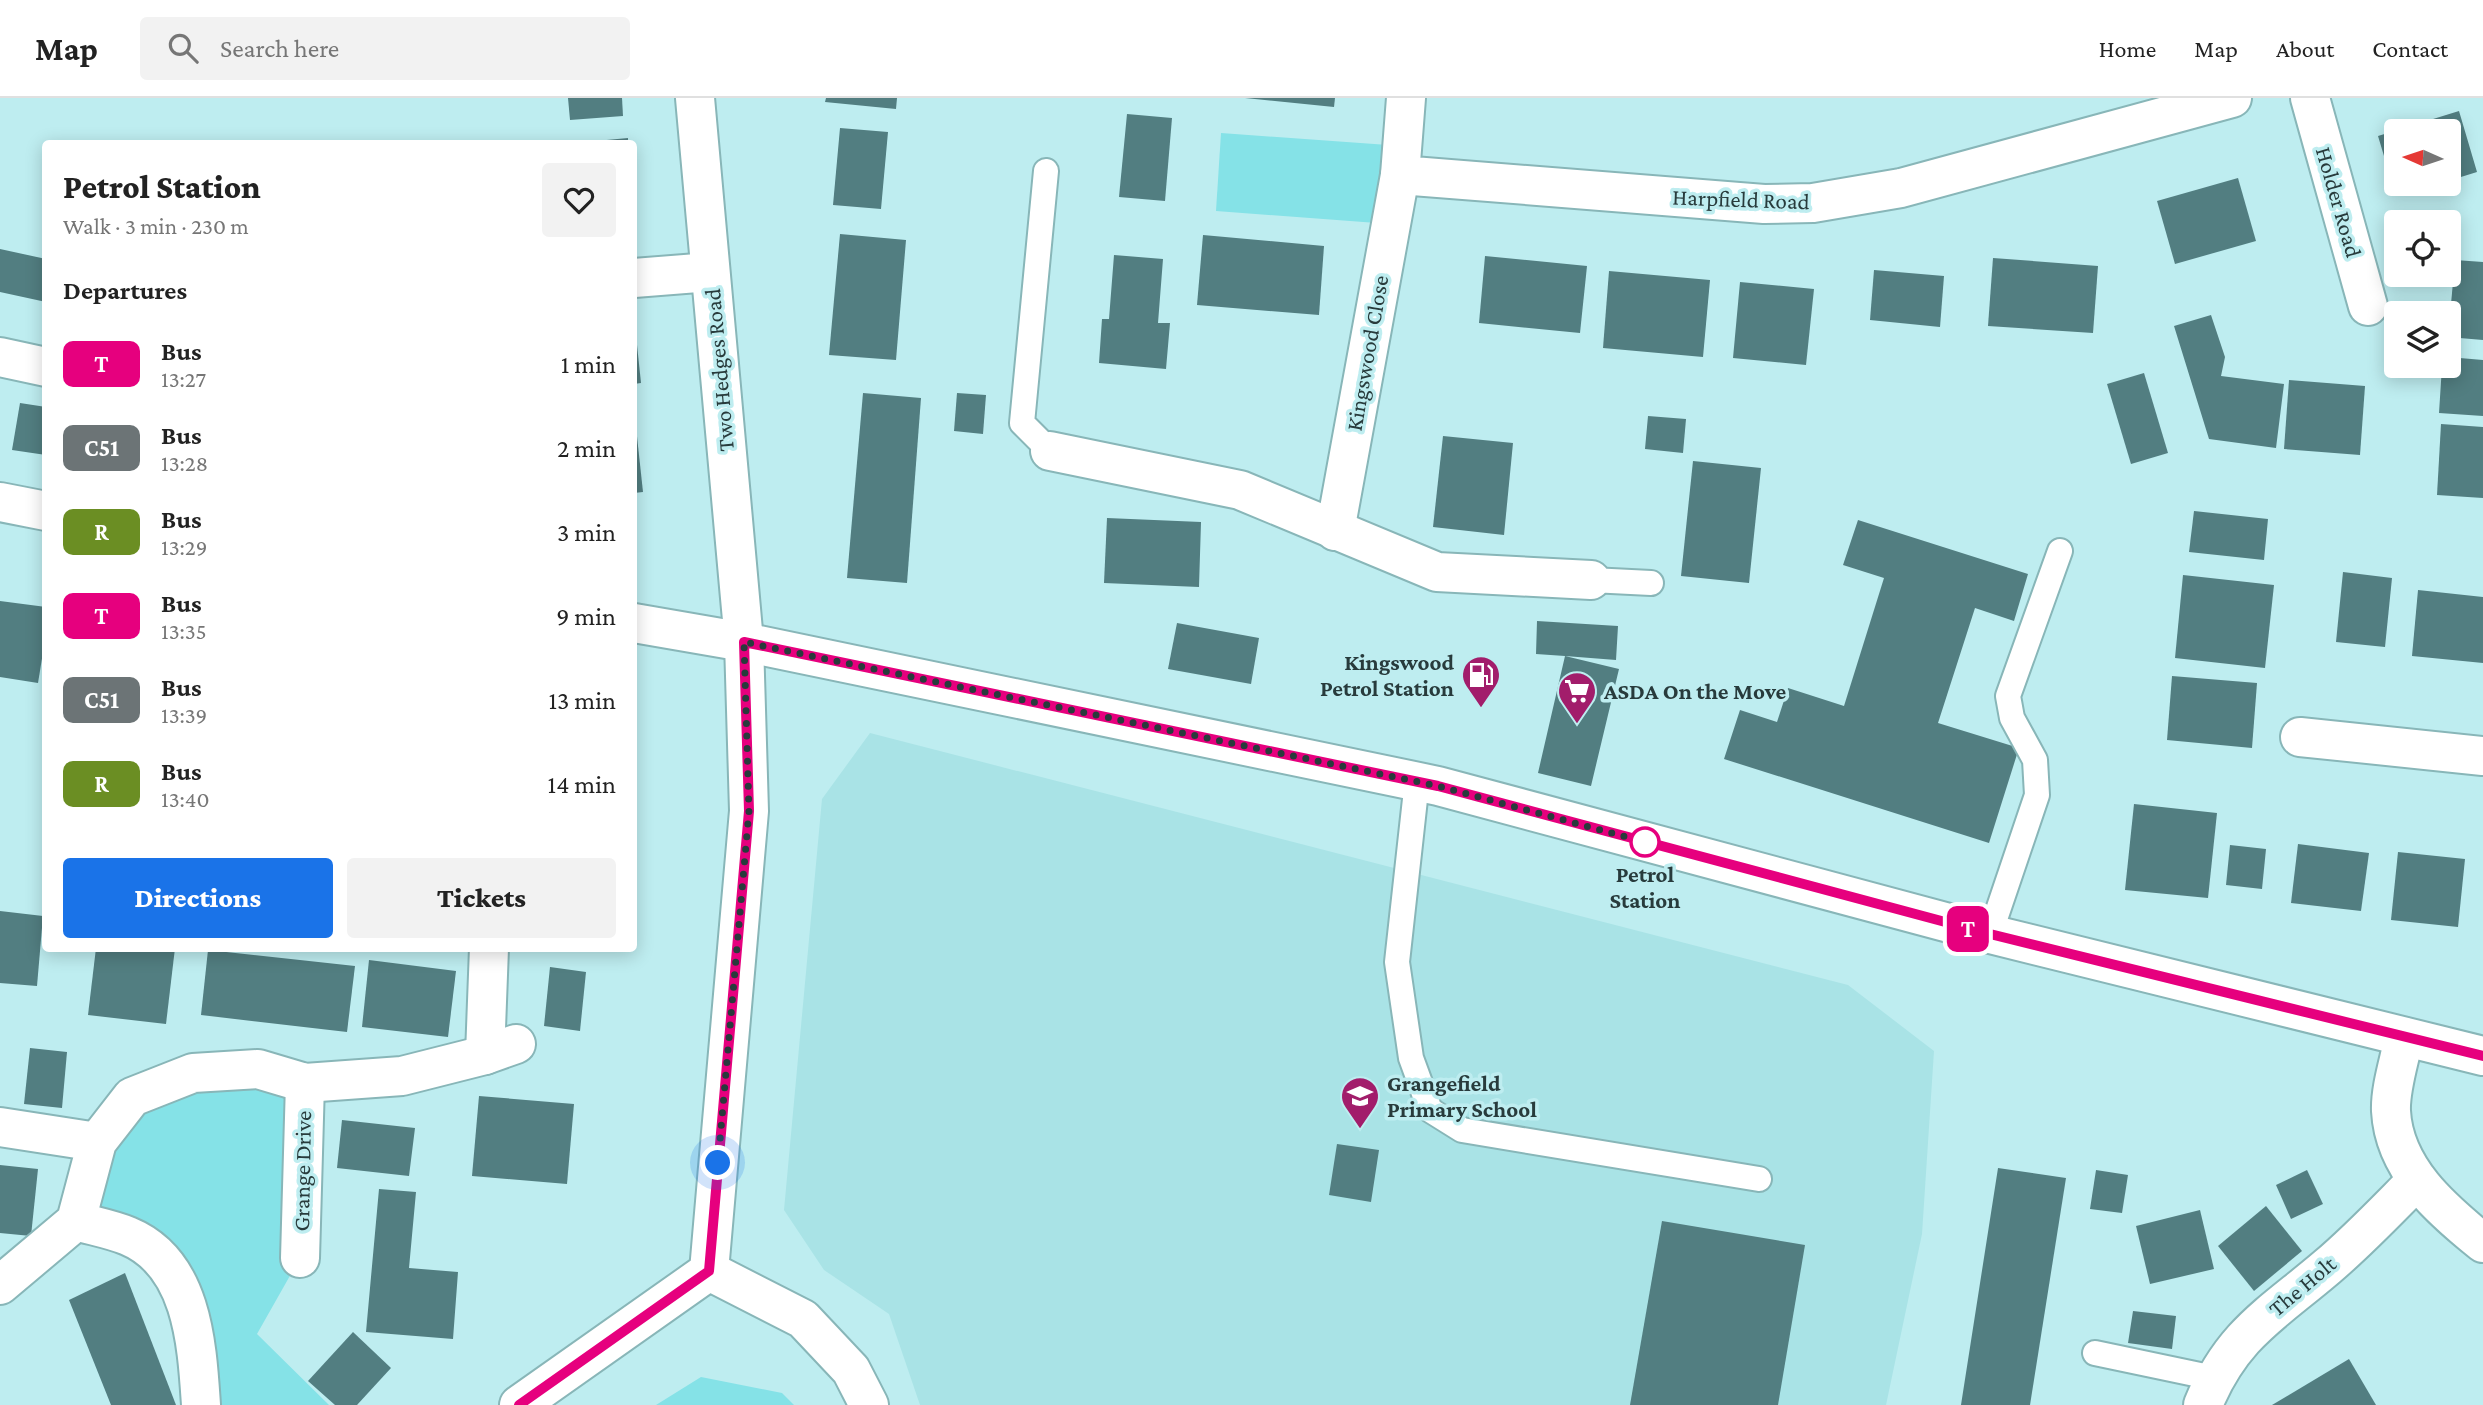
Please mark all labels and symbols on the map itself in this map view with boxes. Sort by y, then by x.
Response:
north arrow [2384,119,2460,196]
street label: Holder Road [2311,144,2367,260]
street label: Harpfield Road [1672,184,1810,214]
street label: Kingswood Close [1341,273,1393,433]
street label: Two Hedges Road [699,288,739,452]
place label: Kingswood Petrol Station [1320,649,1454,701]
fuel station icon: Kingswood Petrol Station [1460,654,1502,709]
supermarket icon: ASDA On the Move [1556,670,1598,725]
place label: ASDA On the Move [1603,678,1787,704]
marker: Petrol Station [1630,827,1660,857]
place label: Petrol Station [1609,861,1681,913]
line badge: T [1945,906,1991,952]
place label: Grangefield Primary School [1387,1070,1537,1122]
school or university icon: Grangefield Primary School [1339,1075,1381,1130]
street label: Grange Drive [288,1110,316,1232]
your location [700,1145,735,1180]
street label: The Holt [2263,1250,2341,1321]

